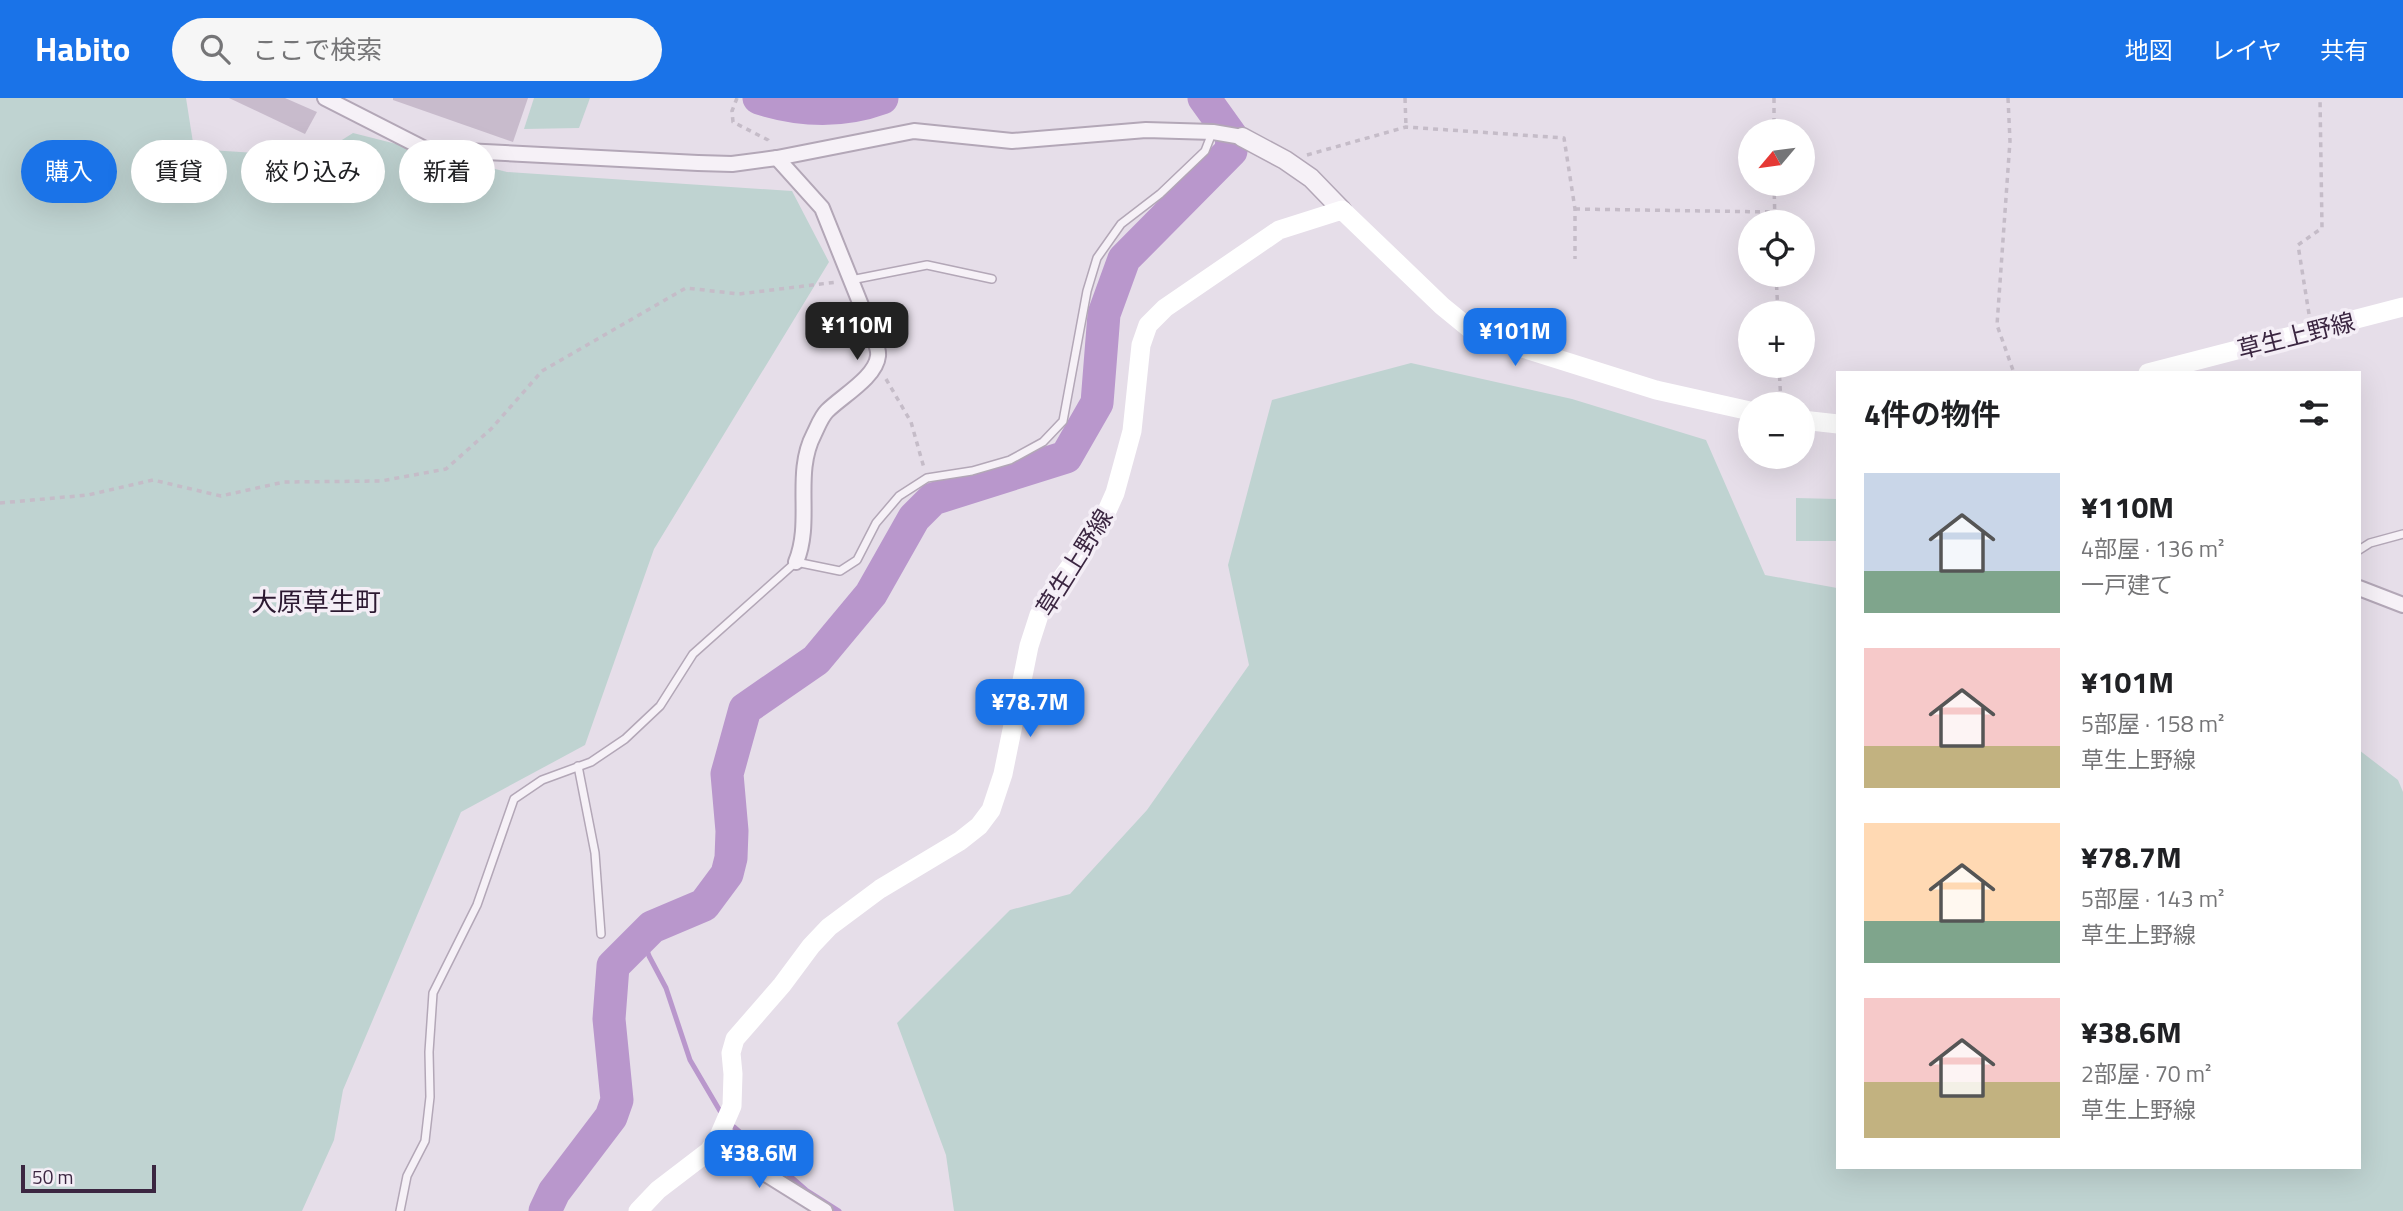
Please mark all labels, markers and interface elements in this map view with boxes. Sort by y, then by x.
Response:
search box [172,18,662,81]
text: Habito [35,24,130,74]
icon: search [196,30,234,68]
text: ここで検索 [252,30,382,69]
text: 地図 [2125,32,2173,68]
text: レイヤ [2211,32,2282,68]
text: 共有 [2320,32,2368,68]
north arrow [1738,119,1815,196]
map controls [1738,119,1815,469]
chip: 購入 [21,140,117,203]
chip: 賃貸 [131,140,227,203]
chip: 絞り込み [241,140,385,203]
chip: 新着 [399,140,495,203]
button: locate [1738,210,1815,287]
button: + [1738,301,1815,378]
pin: ¥110M [808,302,906,362]
street label: 草生上野線 [2233,303,2359,367]
text: ¥110M [821,307,893,342]
pin: ¥101M [1466,308,1564,368]
text: ¥101M [1479,313,1551,348]
text: 4件の物件 [1864,391,2001,437]
button: − [1738,392,1815,469]
icon: filters [2295,394,2333,432]
text: ¥110M [2081,484,2174,530]
icon: home [1920,501,2004,585]
street label: 草生上野線 [1027,502,1121,622]
text: 4部屋 · 136 m² [2081,531,2224,566]
text: 一戸建て [2081,567,2173,602]
district label: 大原草生町 [251,582,381,621]
text: ¥101M [2081,659,2174,705]
icon: home [1920,676,2004,760]
pin: ¥78.7M [973,680,1087,739]
text: ¥78.7M [991,684,1069,719]
text: 5部屋 · 158 m² [2081,706,2224,741]
text: 草生上野線 [2081,742,2196,777]
text: ¥78.7M [2081,834,2182,880]
icon: home [1920,851,2004,935]
text: 5部屋 · 143 m² [2081,881,2224,916]
text: 草生上野線 [2081,917,2196,952]
text: ¥38.6M [2081,1009,2182,1055]
icon: home [1920,1026,2004,1110]
text: 2部屋 · 70 m² [2081,1056,2211,1091]
text: 草生上野線 [2081,1092,2196,1127]
pin: ¥38.6M [702,1130,816,1190]
text: ¥38.6M [720,1135,798,1170]
scale bar [21,1162,156,1194]
text: 50 m [32,1162,73,1191]

